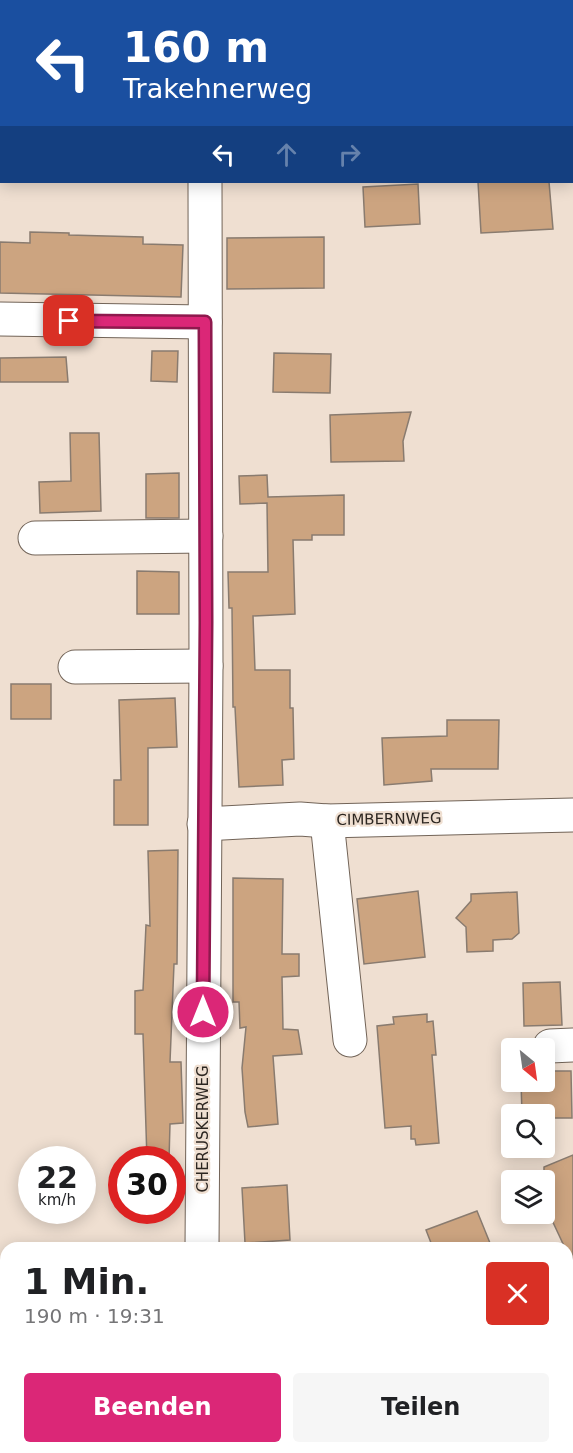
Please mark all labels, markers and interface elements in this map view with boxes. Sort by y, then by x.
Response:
text: 160 m [123,23,269,72]
icon: left [24,24,102,102]
text: Trakehnerweg [123,73,312,104]
icon: left [207,138,240,171]
icon: ahead [270,138,303,171]
icon: right [333,138,366,171]
pin [43,295,94,346]
icon: arrive [52,304,85,337]
street label: CIMBERNWEG [336,809,442,829]
position arrow [171,980,235,1044]
north arrow [501,1038,555,1092]
map controls [501,1038,555,1224]
street label: CHERUSKERWEG [194,1065,212,1193]
button: search [501,1104,555,1158]
speed limit sign: 30 [108,1146,186,1224]
text: 22 [36,1160,78,1195]
button: layers [501,1170,555,1224]
text: km/h [38,1191,76,1209]
text: 1 Min. [24,1261,149,1302]
button: close [486,1262,549,1325]
text: 190 m · 19:31 [24,1304,165,1328]
button: Beenden [24,1373,281,1442]
button: Teilen [293,1373,549,1442]

